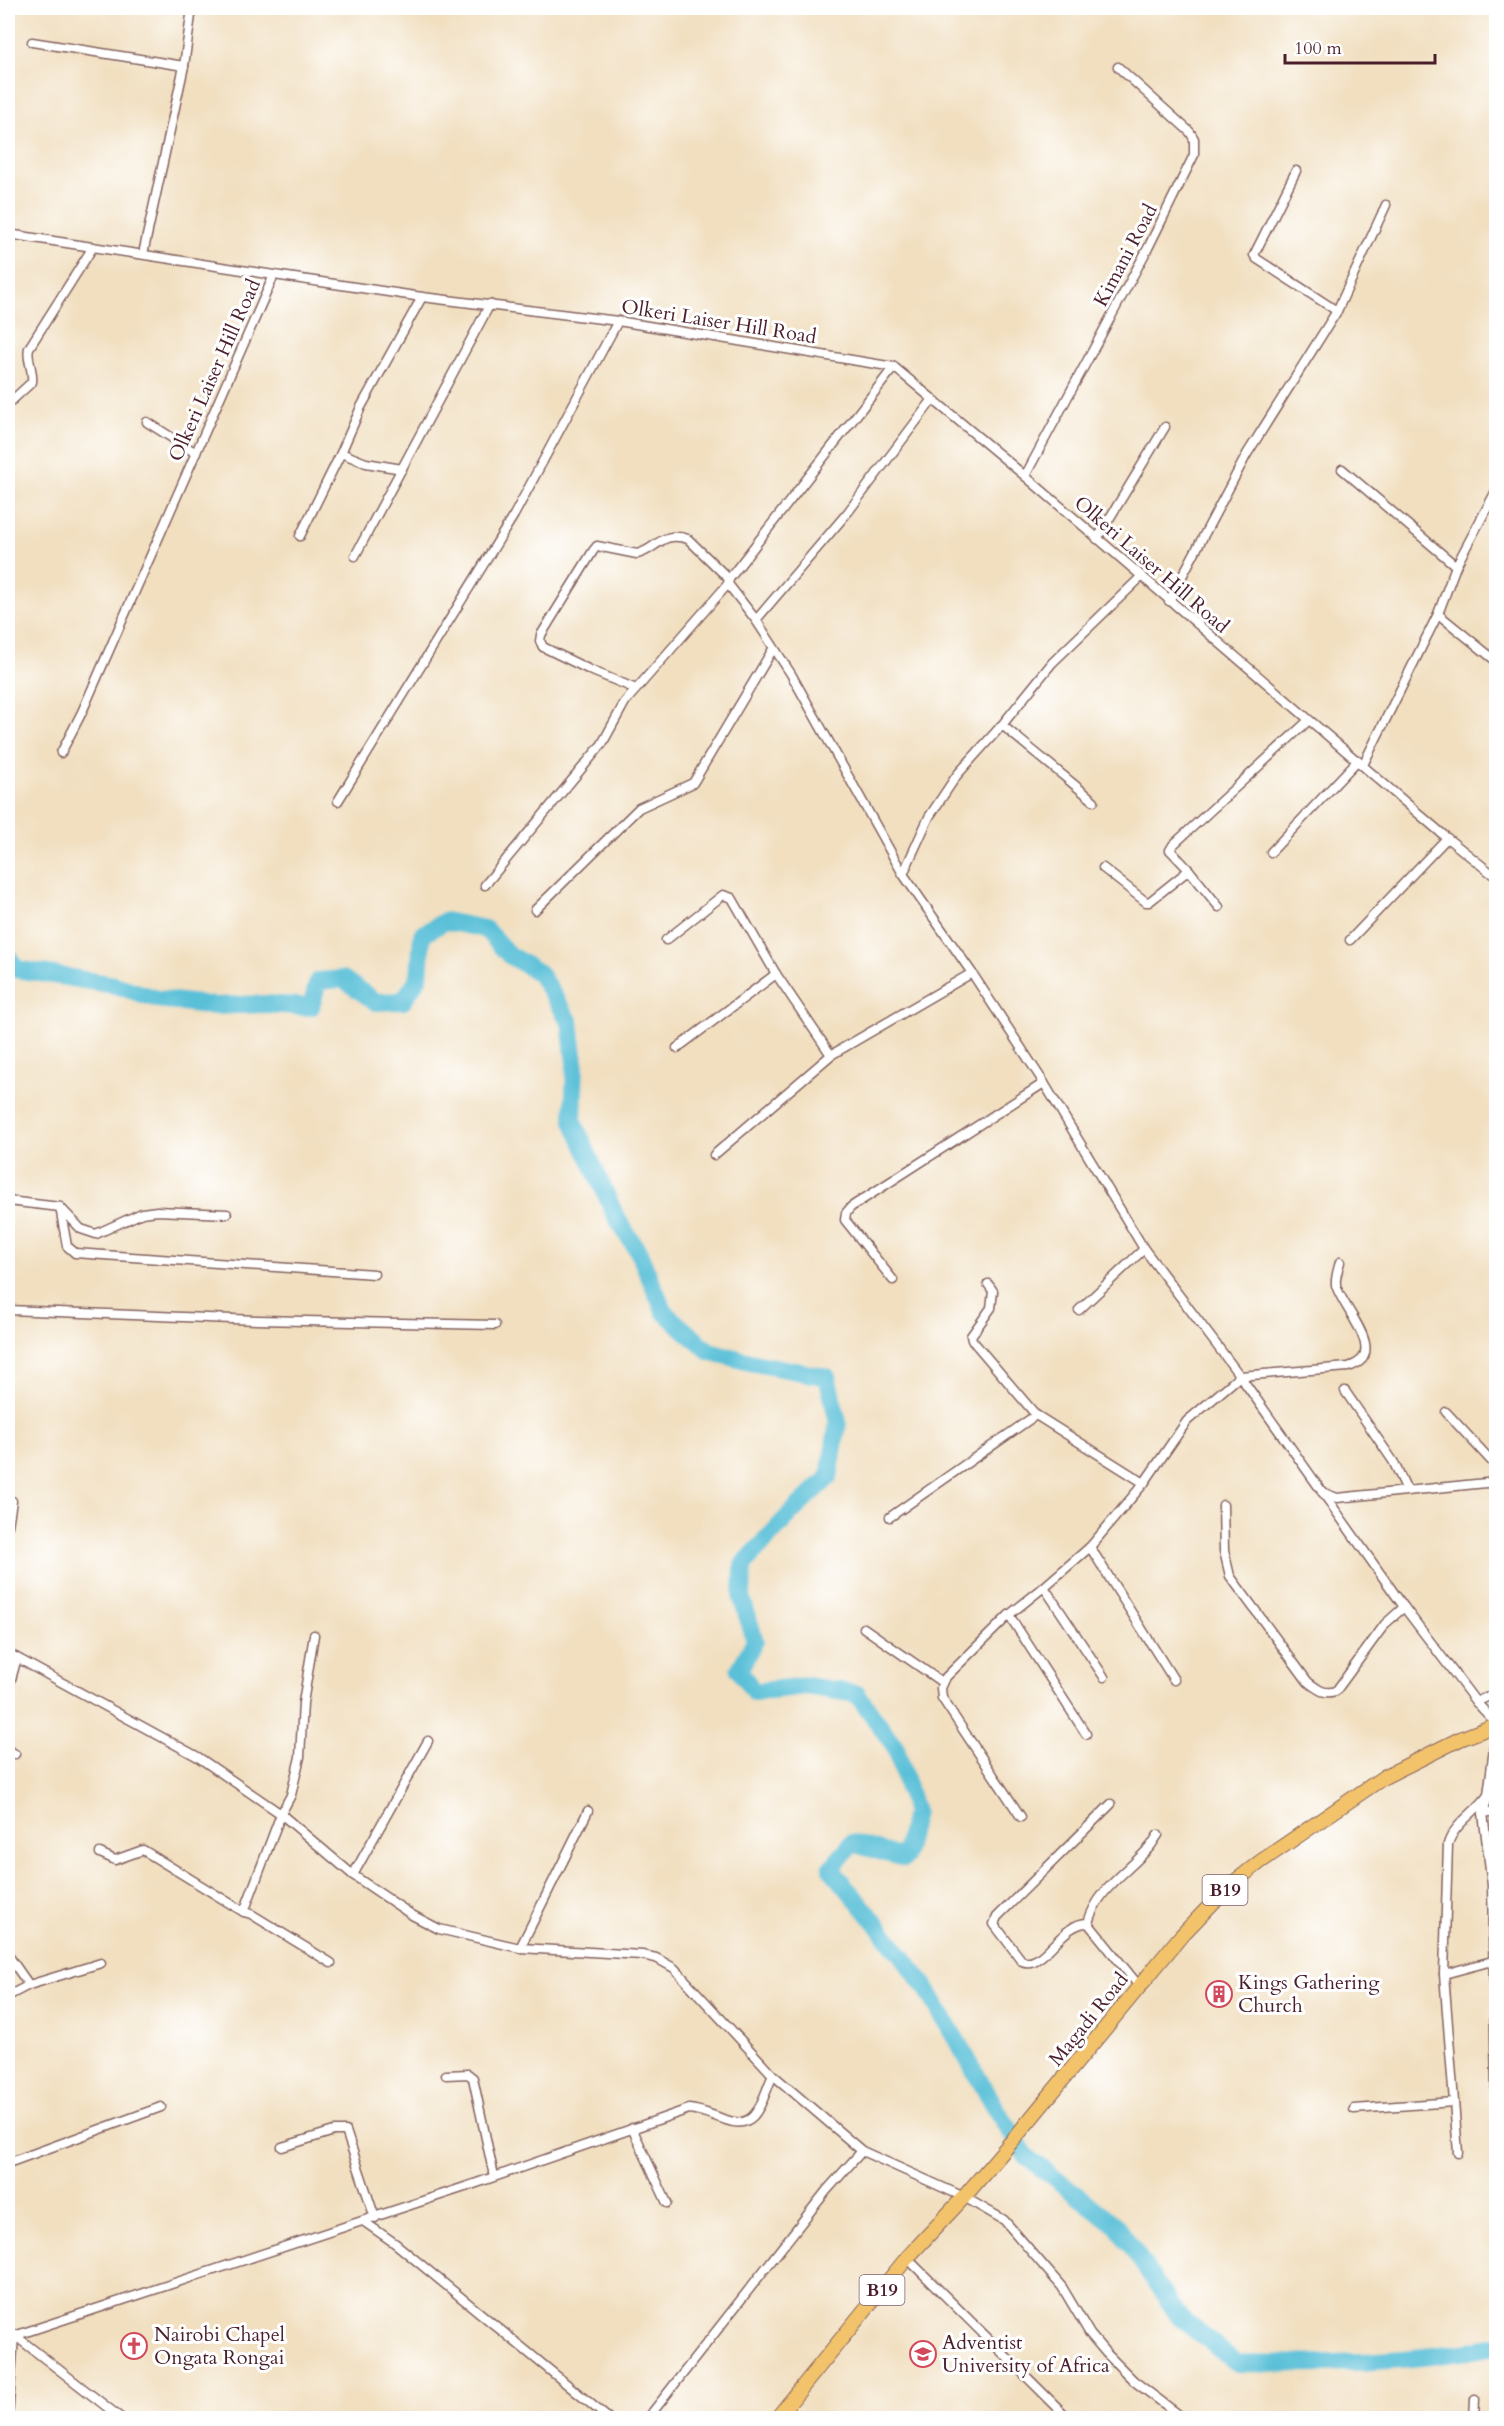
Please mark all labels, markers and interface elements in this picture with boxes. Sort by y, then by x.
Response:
scale bar [1285,27,1435,65]
text: 100 m [1294,36,1342,61]
street label: Kimani Road [1087,199,1164,311]
street label: Olkeri Laiser Hill Road [162,274,267,466]
street label: Olkeri Laiser Hill Road [619,293,819,350]
street label: Olkeri Laiser Hill Road [1068,490,1235,639]
road number: B19 [1202,1875,1248,1905]
street label: Magadi Road [1042,1967,1135,2072]
place label: Kings Gathering Church [1238,1969,1380,2019]
building icon: Kings Gathering Church [1204,1979,1234,2009]
road number: B19 [860,2275,904,2305]
place label: Nairobi Chapel Ongata Rongai [154,2321,285,2371]
place label: Adventist University of Africa [942,2329,1110,2379]
church icon: Nairobi Chapel Ongata Rongai [119,2331,149,2361]
school or university icon: Adventist University of Africa [908,2339,938,2369]

